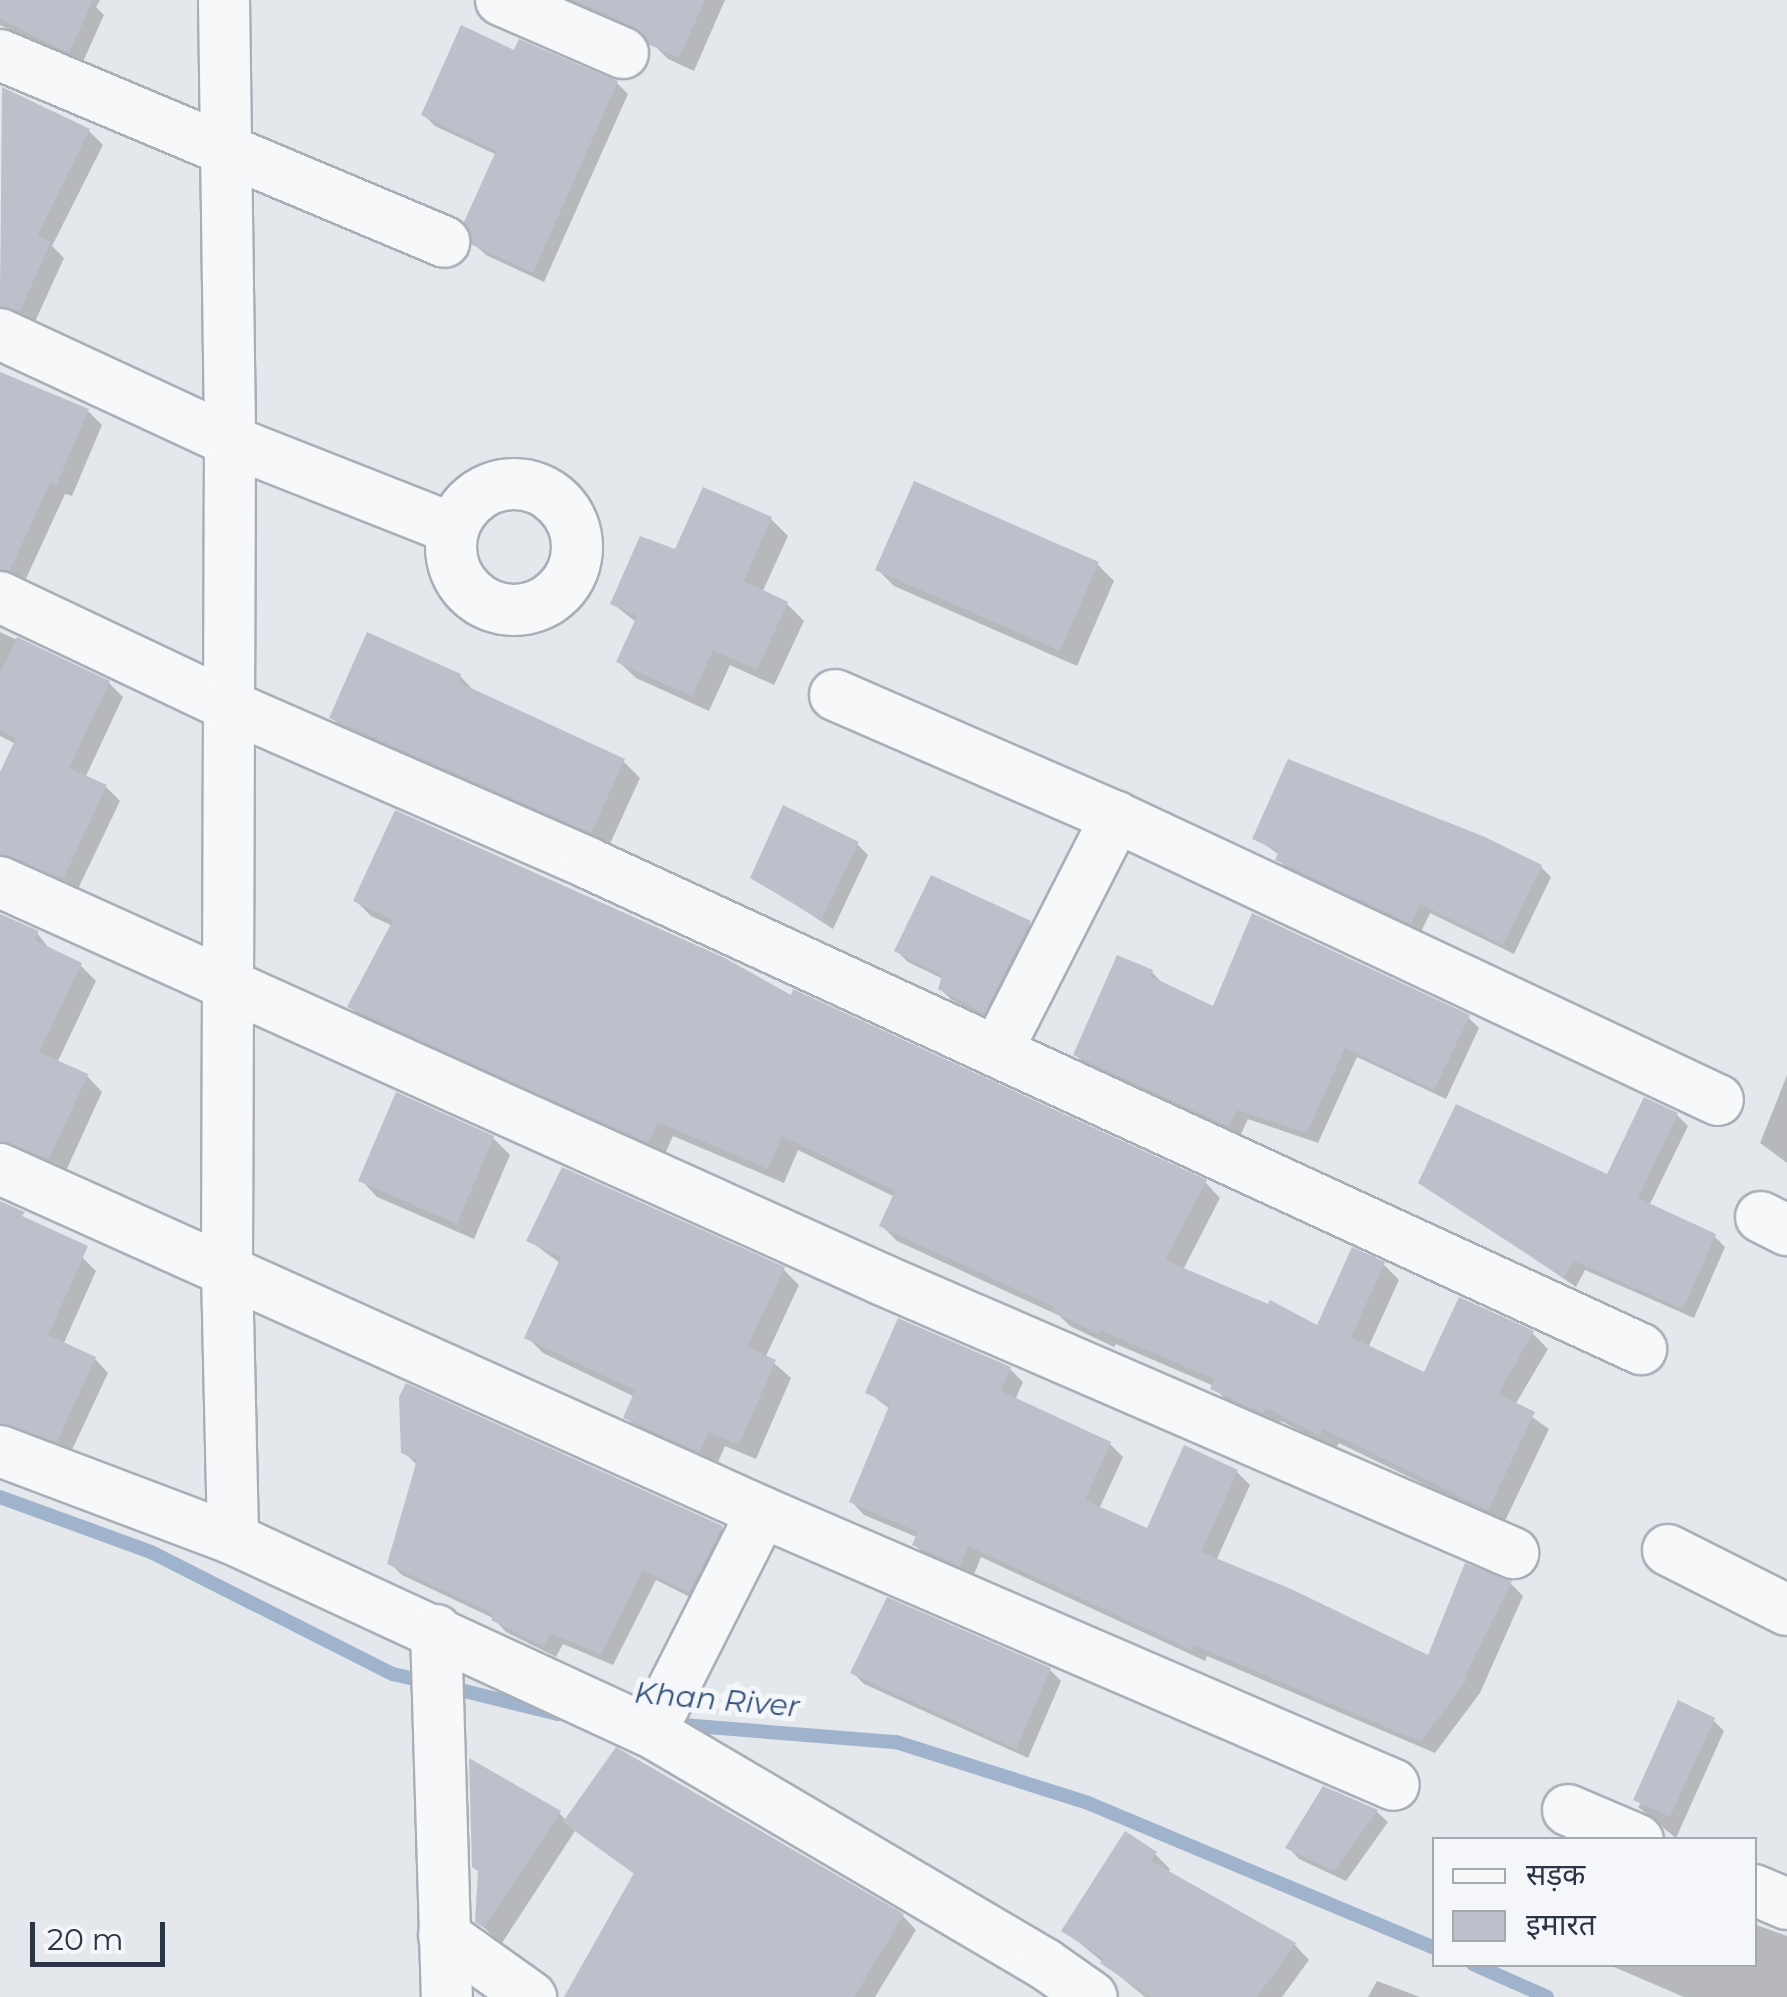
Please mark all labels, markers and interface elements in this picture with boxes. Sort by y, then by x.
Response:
water label: Khan River [633,1675,801,1725]
legend [1432,1837,1757,1967]
text: सड़क [1526,1856,1585,1893]
scale bar [35,1902,170,1964]
text: इमारत [1526,1906,1596,1943]
text: 20 m [47,1921,124,1958]

